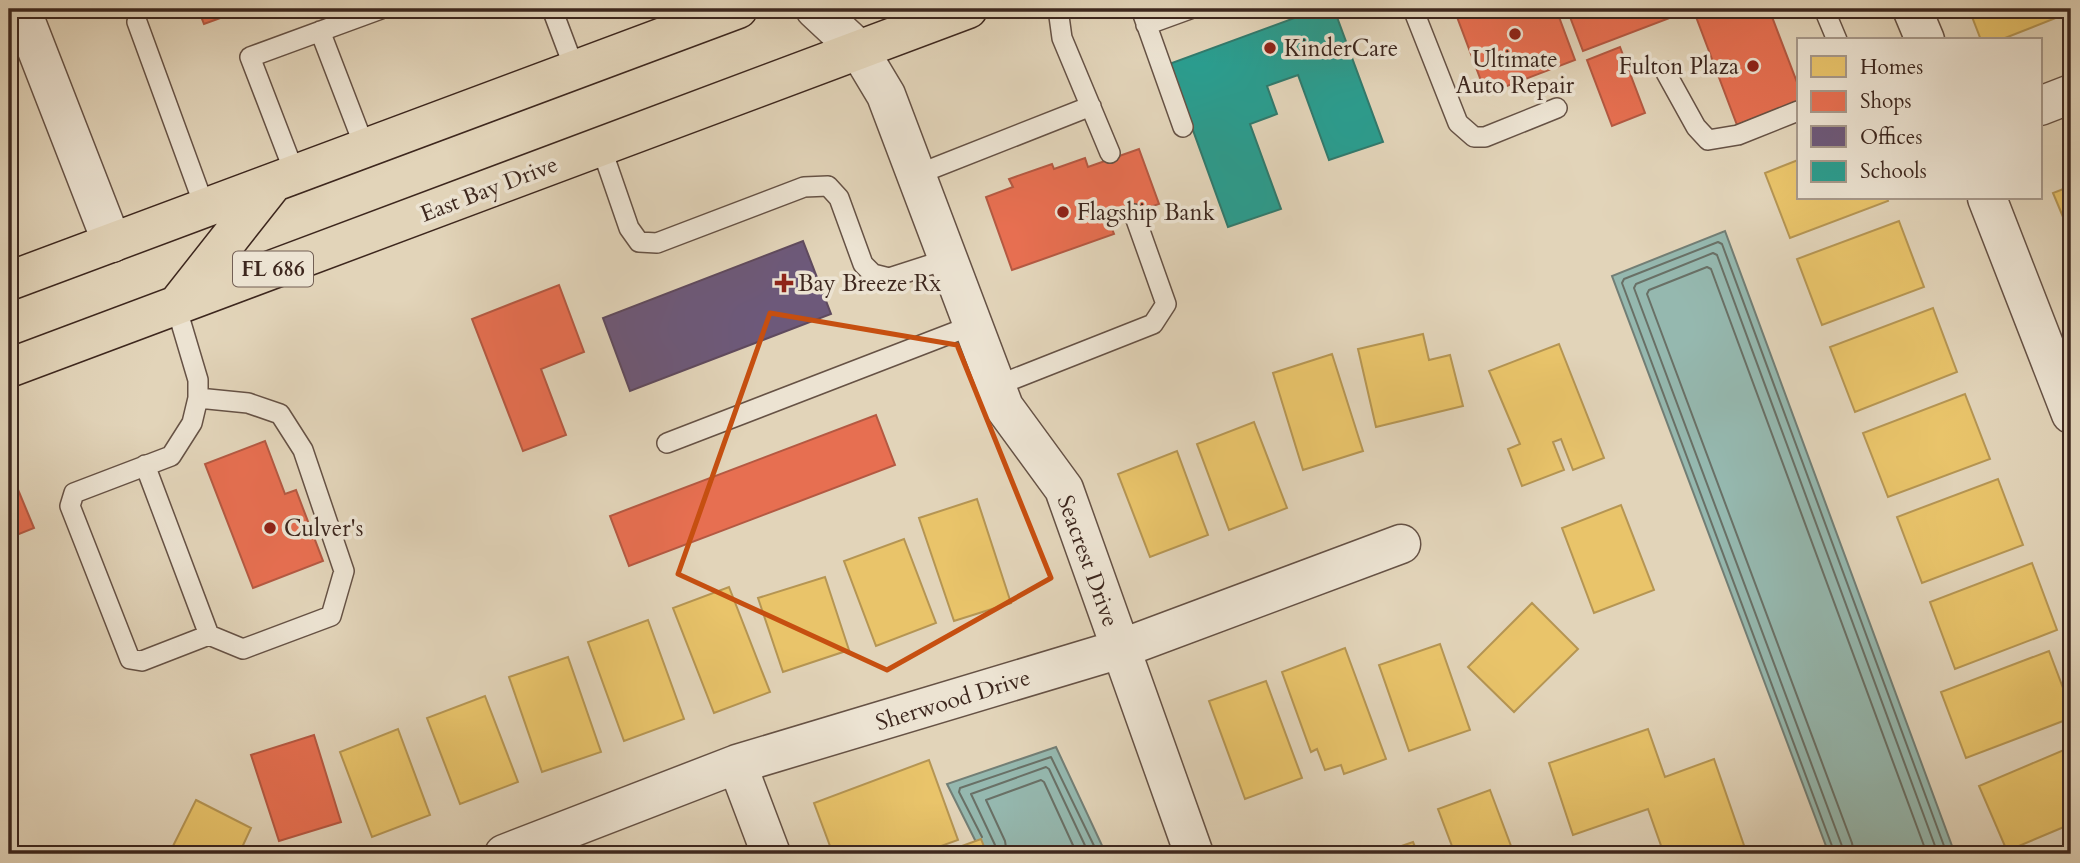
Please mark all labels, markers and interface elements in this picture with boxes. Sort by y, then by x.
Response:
marker: Ultimate Auto Repair [1507,26,1523,42]
place label: KinderCare [1284,33,1398,64]
legend [1797,38,2042,200]
marker: KinderCare [1262,40,1278,56]
place label: Ultimate Auto Repair [1456,44,1575,101]
place label: Fulton Plaza [1619,51,1739,82]
text: Homes [1860,53,1923,82]
marker: Fulton Plaza [1745,58,1761,74]
text: Shops [1860,87,1912,116]
text: Offices [1860,123,1922,152]
street label: East Bay Drive [416,149,562,229]
text: Schools [1860,157,1927,186]
place label: Flagship Bank [1077,197,1216,228]
marker: Flagship Bank [1055,204,1071,220]
road number: FL 686 [233,252,313,286]
place label: Bay Breeze Rx [798,268,942,299]
marker: Bay Breeze Rx [776,275,792,291]
street label: Seacrest Drive [1050,491,1126,631]
place label: Culver's [284,513,363,544]
marker: Culver's [262,520,278,536]
street label: Sherwood Drive [872,662,1034,738]

